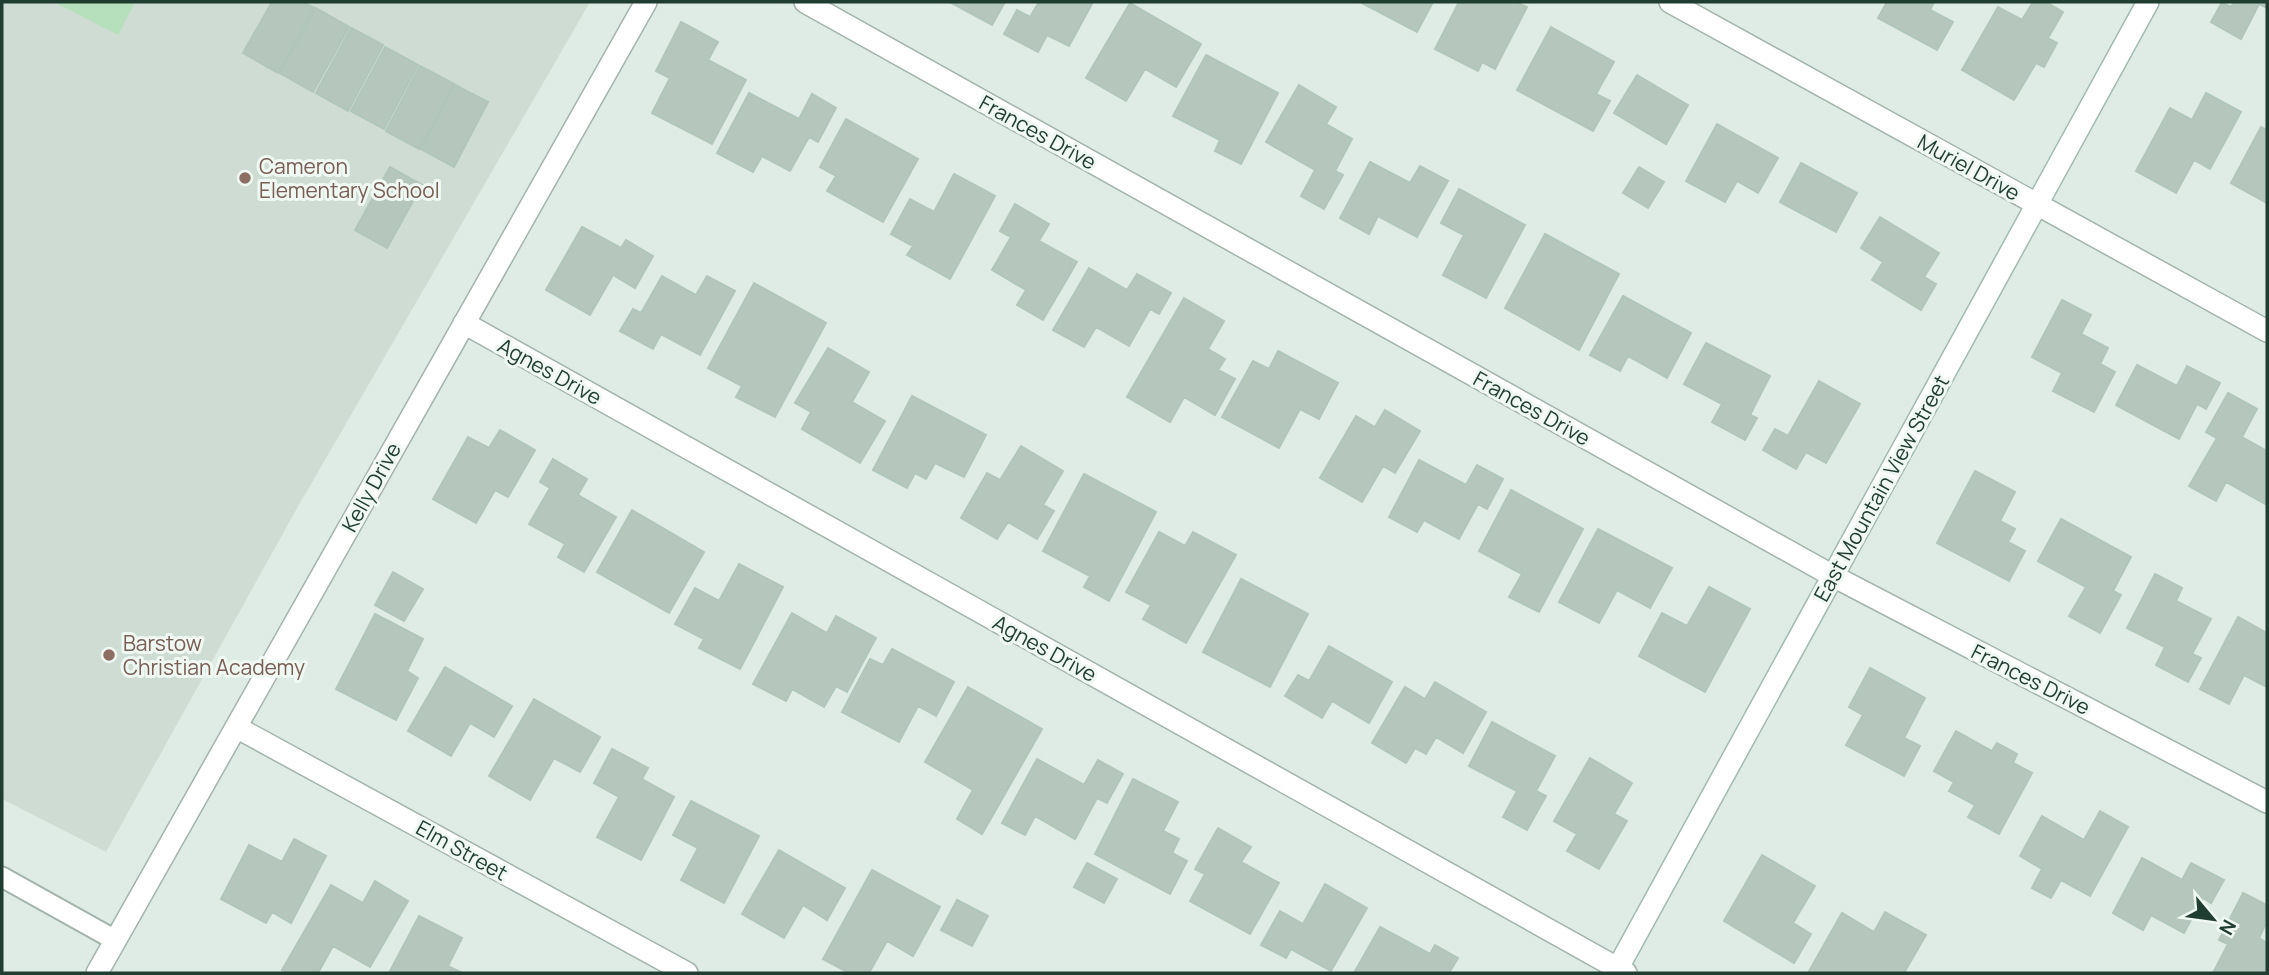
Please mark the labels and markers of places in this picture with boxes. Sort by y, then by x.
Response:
place label: Cameron Elementary School [259,152,440,204]
marker: Cameron Elementary School [237,170,253,186]
place label: Barstow Christian Academy [123,629,305,681]
marker: Barstow Christian Academy [101,647,117,663]

